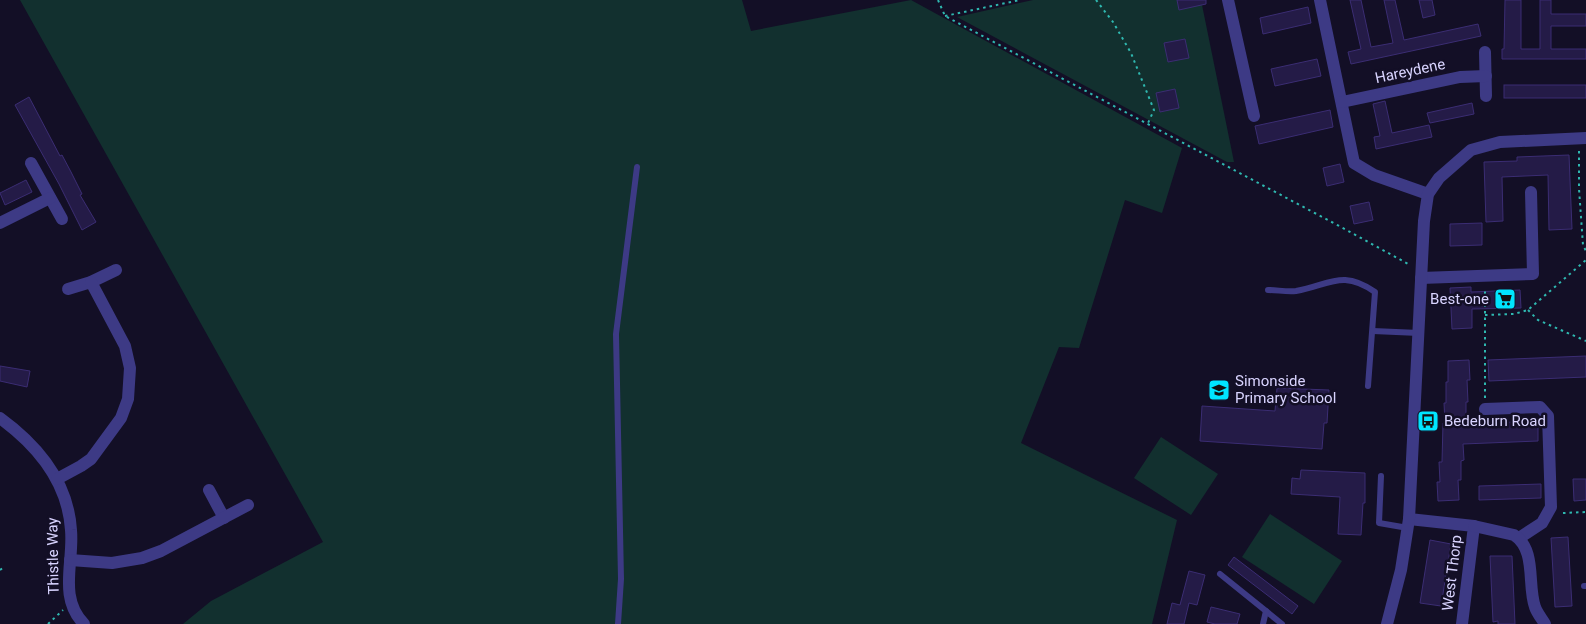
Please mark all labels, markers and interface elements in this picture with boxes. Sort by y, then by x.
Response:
street label: Hareydene [1373,55,1447,87]
supermarket icon: Best-one [1493,287,1517,311]
place label: Best-one [1430,290,1489,308]
place label: Simonside Primary School [1235,372,1336,407]
school or university icon: Simonside Primary School [1207,378,1231,402]
bus stop icon: Bedeburn Road [1416,409,1440,433]
place label: Bedeburn Road [1444,412,1546,430]
street label: Thistle Way [43,517,63,595]
street label: West Thorp [1438,534,1466,612]

